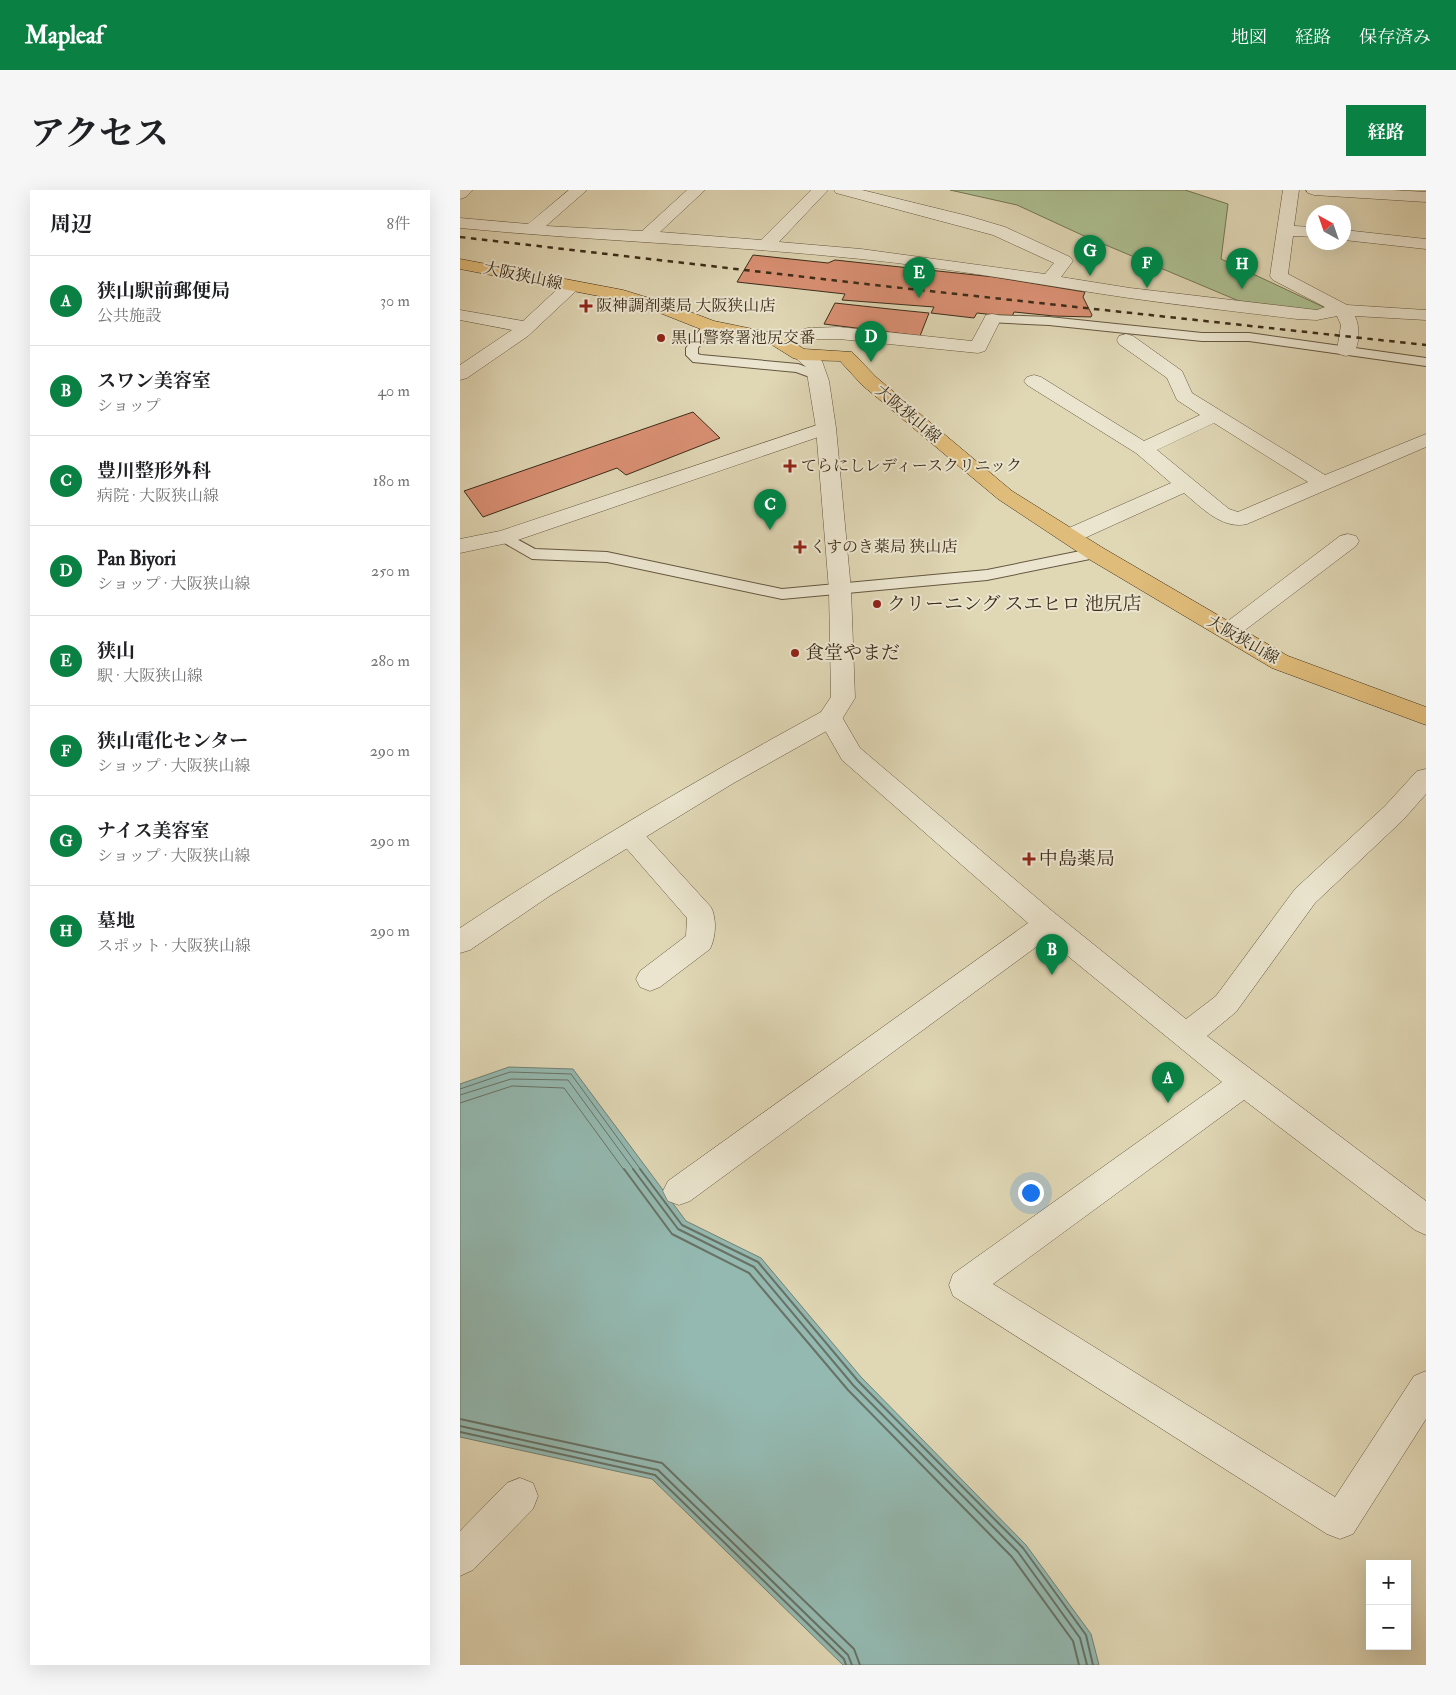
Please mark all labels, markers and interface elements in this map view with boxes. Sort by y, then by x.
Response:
text: Mapleaf [25,20,104,51]
text: 地図 [1231,26,1267,49]
text: 経路 [1295,26,1331,49]
text: 保存済み [1359,26,1431,49]
button: 経路 [1346,105,1426,156]
text: アクセス [30,112,169,156]
north arrow [1306,205,1351,250]
text: 周辺 [50,211,92,238]
text: 8件 [386,214,410,234]
pin: G [1074,235,1106,276]
pin: F [1131,247,1163,288]
pin: H [1226,248,1258,289]
pin: E [903,257,935,298]
street label: 大阪狭山線 [482,258,564,294]
text: 狭山駅前郵便局 [97,279,230,303]
text: A [61,291,71,311]
text: 30 m [380,291,410,311]
place label: 阪神調剤薬局 大阪狭山店 [596,296,775,316]
marker: 阪神調剤薬局 大阪狭山店 [580,300,592,312]
text: 公共施設 [97,306,161,326]
pin: D [855,321,887,362]
place label: 黒山警察署池尻交番 [671,328,815,348]
marker: 黒山警察署池尻交番 [655,332,667,344]
text: スワン美容室 [97,369,211,393]
text: B [61,381,71,401]
text: 40 m [377,381,410,401]
street label: 大阪狭山線 [871,381,945,447]
text: ショップ [97,396,161,416]
place label: てらにしレディースクリニック [801,456,1022,476]
text: 豊川整形外科 [97,459,211,483]
marker: てらにしレディースクリニック [783,459,797,473]
text: C [60,471,72,491]
text: 180 m [373,471,410,491]
text: 病院 · 大阪狭山線 [97,486,219,506]
pin: C [754,489,786,530]
place label: くすのき薬局 狭山店 [810,537,957,557]
marker: くすのき薬局 狭山店 [794,541,806,553]
text: Pan Biyori [97,547,176,571]
text: D [59,561,73,581]
text: 250 m [371,561,410,581]
text: ショップ · 大阪狭山線 [97,574,251,594]
place label: クリーニング スエヒロ 池尻店 [887,592,1142,616]
marker: クリーニング スエヒロ 池尻店 [871,598,883,610]
street label: 大阪狭山線 [1203,611,1283,669]
text: 狭山 [97,639,135,663]
place label: 食堂やまだ [805,641,900,665]
marker: 食堂やまだ [789,647,801,659]
text: E [60,651,72,671]
text: 280 m [370,651,410,671]
text: 駅 · 大阪狭山線 [97,666,203,686]
text: 狭山電化センター [97,729,248,753]
text: F [61,741,71,761]
text: 290 m [370,741,410,761]
text: ショップ · 大阪狭山線 [97,756,251,776]
text: ナイス美容室 [97,819,209,843]
text: G [59,831,73,851]
text: 290 m [370,831,410,851]
text: ショップ · 大阪狭山線 [97,846,251,866]
place label: 中島薬局 [1039,847,1115,871]
marker: 中島薬局 [1023,853,1035,865]
text: 墓地 [97,909,135,933]
text: H [59,921,73,941]
text: 290 m [370,921,410,941]
pin: B [1036,934,1068,975]
text: スポット · 大阪狭山線 [97,936,251,956]
pin: A [1152,1062,1184,1103]
your location [1018,1180,1044,1206]
map controls [1366,1560,1411,1650]
button: + [1366,1560,1411,1605]
button: − [1366,1605,1411,1650]

